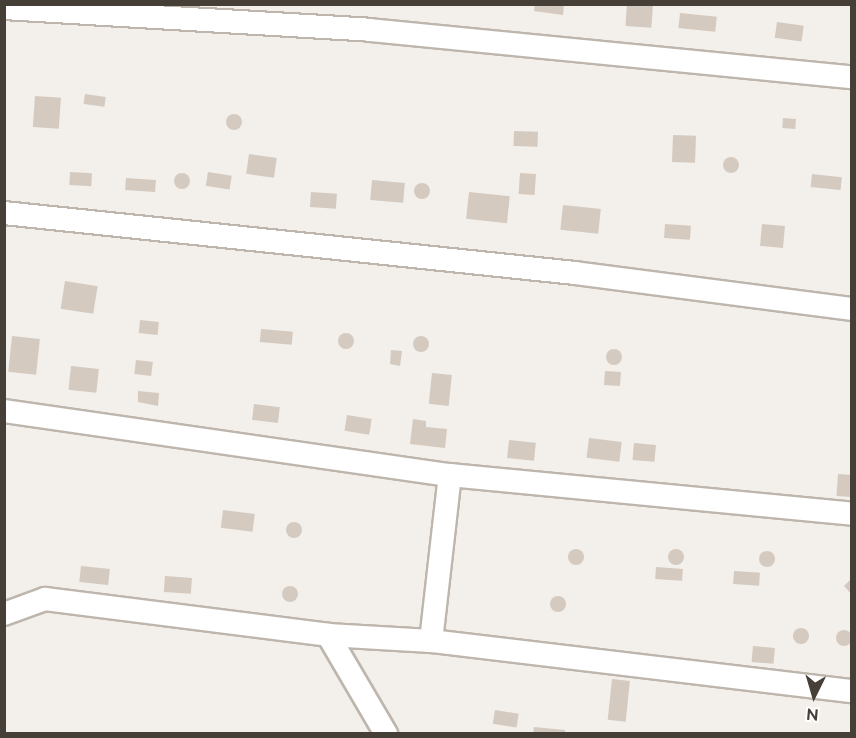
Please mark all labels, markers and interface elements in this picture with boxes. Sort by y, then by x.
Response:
north arrow [784,666,844,726]
text: N [805,704,819,724]

